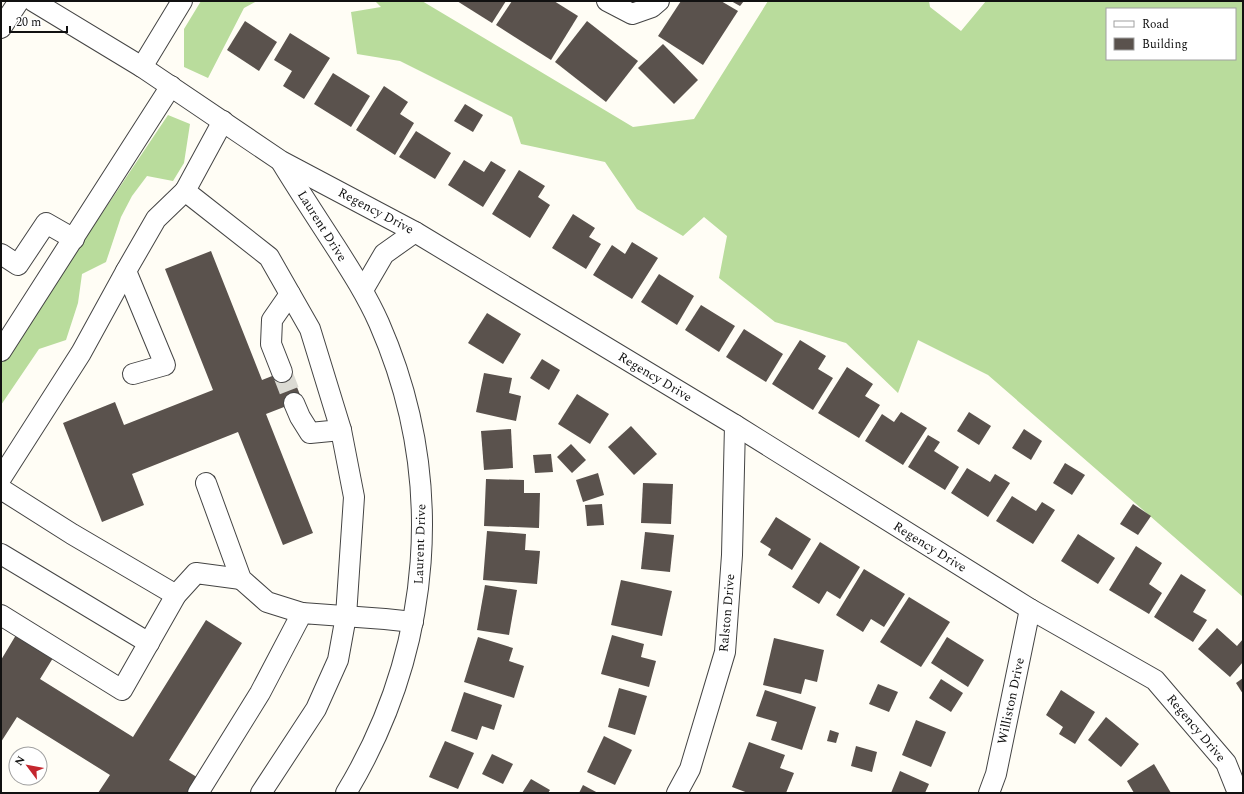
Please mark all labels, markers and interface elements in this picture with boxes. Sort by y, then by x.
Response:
scale bar [10,8,67,34]
legend [1106,8,1236,60]
text: 20 m [16,13,41,32]
text: Road [1142,15,1169,34]
text: Building [1142,35,1188,54]
street label: Regency Drive [335,183,417,239]
street label: Laurent Drive [292,187,352,265]
street label: Regency Drive [614,347,696,407]
street label: Laurent Drive [409,503,431,585]
street label: Regency Drive [889,516,971,578]
street label: Ralston Drive [714,573,740,653]
street label: Williston Drive [992,656,1030,746]
street label: Regency Drive [1162,690,1230,766]
north arrow [8,746,48,786]
text: N [10,753,30,769]

